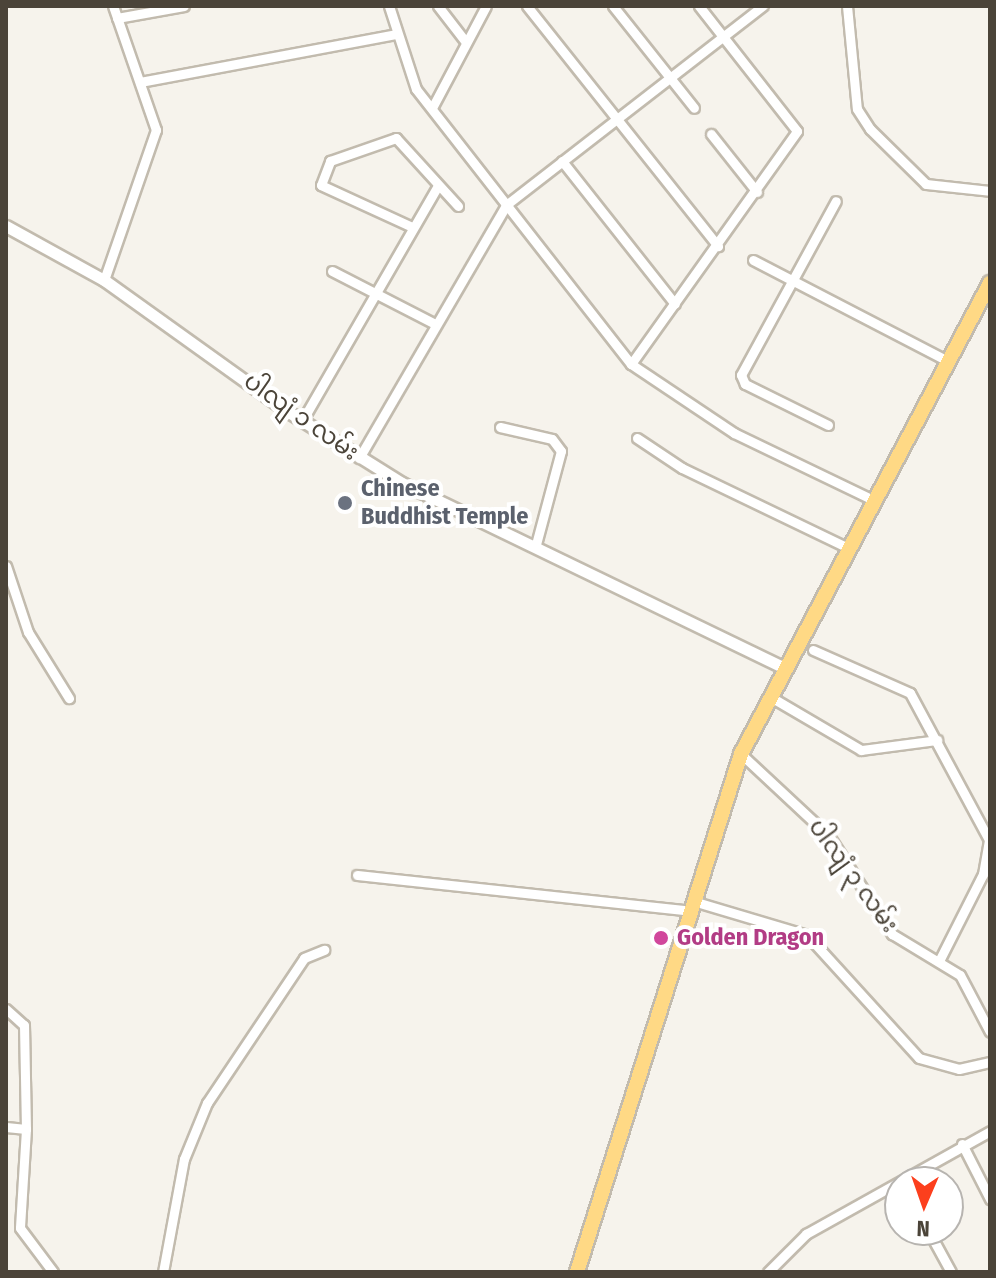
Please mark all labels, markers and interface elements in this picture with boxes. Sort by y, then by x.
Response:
street label: ပါလျံ ၁ လမ်း [238,367,364,467]
place label: Chinese Buddhist Temple [361,475,528,531]
marker: Chinese Buddhist Temple [336,494,354,512]
street label: ပါလျံ ၃ လမ်း [802,814,904,938]
place label: Golden Dragon [677,924,824,952]
marker: Golden Dragon [652,929,670,947]
north arrow [884,1166,964,1246]
text: N [916,1215,930,1242]

